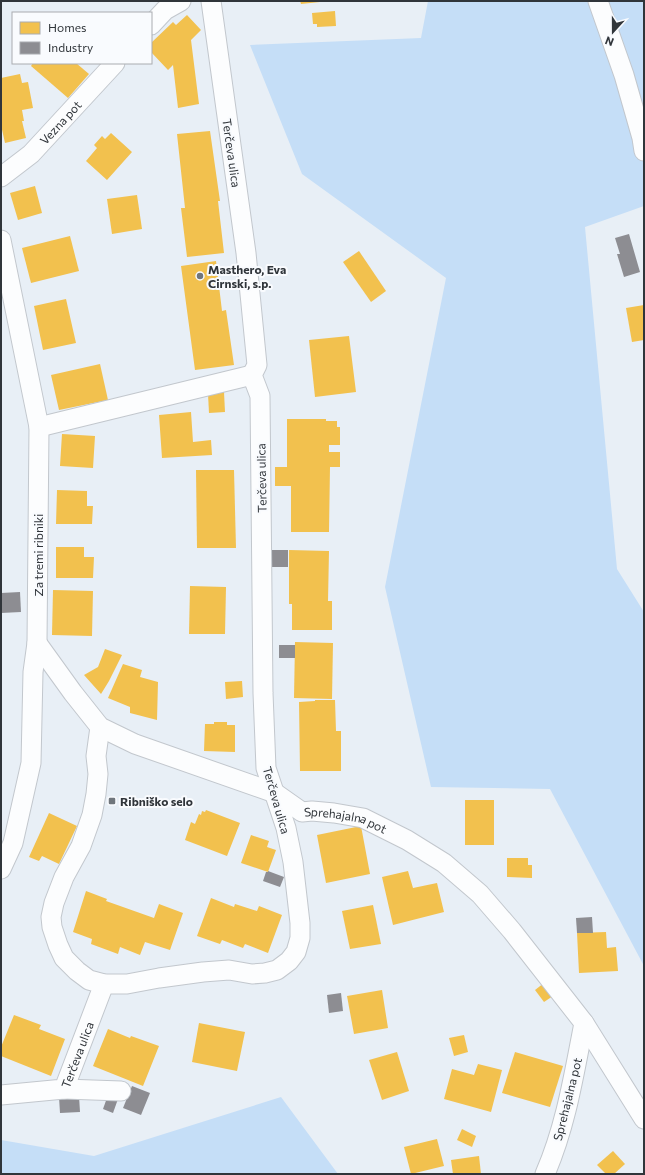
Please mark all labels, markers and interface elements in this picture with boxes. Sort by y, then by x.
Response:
legend [12,12,152,64]
north arrow [593,12,633,52]
text: Homes [48,20,86,34]
text: N [603,34,615,49]
text: Industry [48,40,93,54]
street label: Vezna pot [37,97,84,147]
street label: Terčeva ulica [220,118,244,188]
place label: Masthero, Eva Cirnski, s.p. [208,262,286,290]
marker: Masthero, Eva Cirnski, s.p. [195,271,205,281]
street label: Terčeva ulica [253,443,269,513]
street label: Za tremi ribniki [31,514,45,596]
street label: Terčeva ulica [261,765,293,835]
place label: Ribniško selo [120,794,193,808]
marker: Ribniško selo [107,796,117,806]
street label: Sprehajalna pot [303,804,389,836]
street label: Terčeva ulica [58,1020,96,1090]
street label: Sprehajalna pot [550,1056,584,1142]

